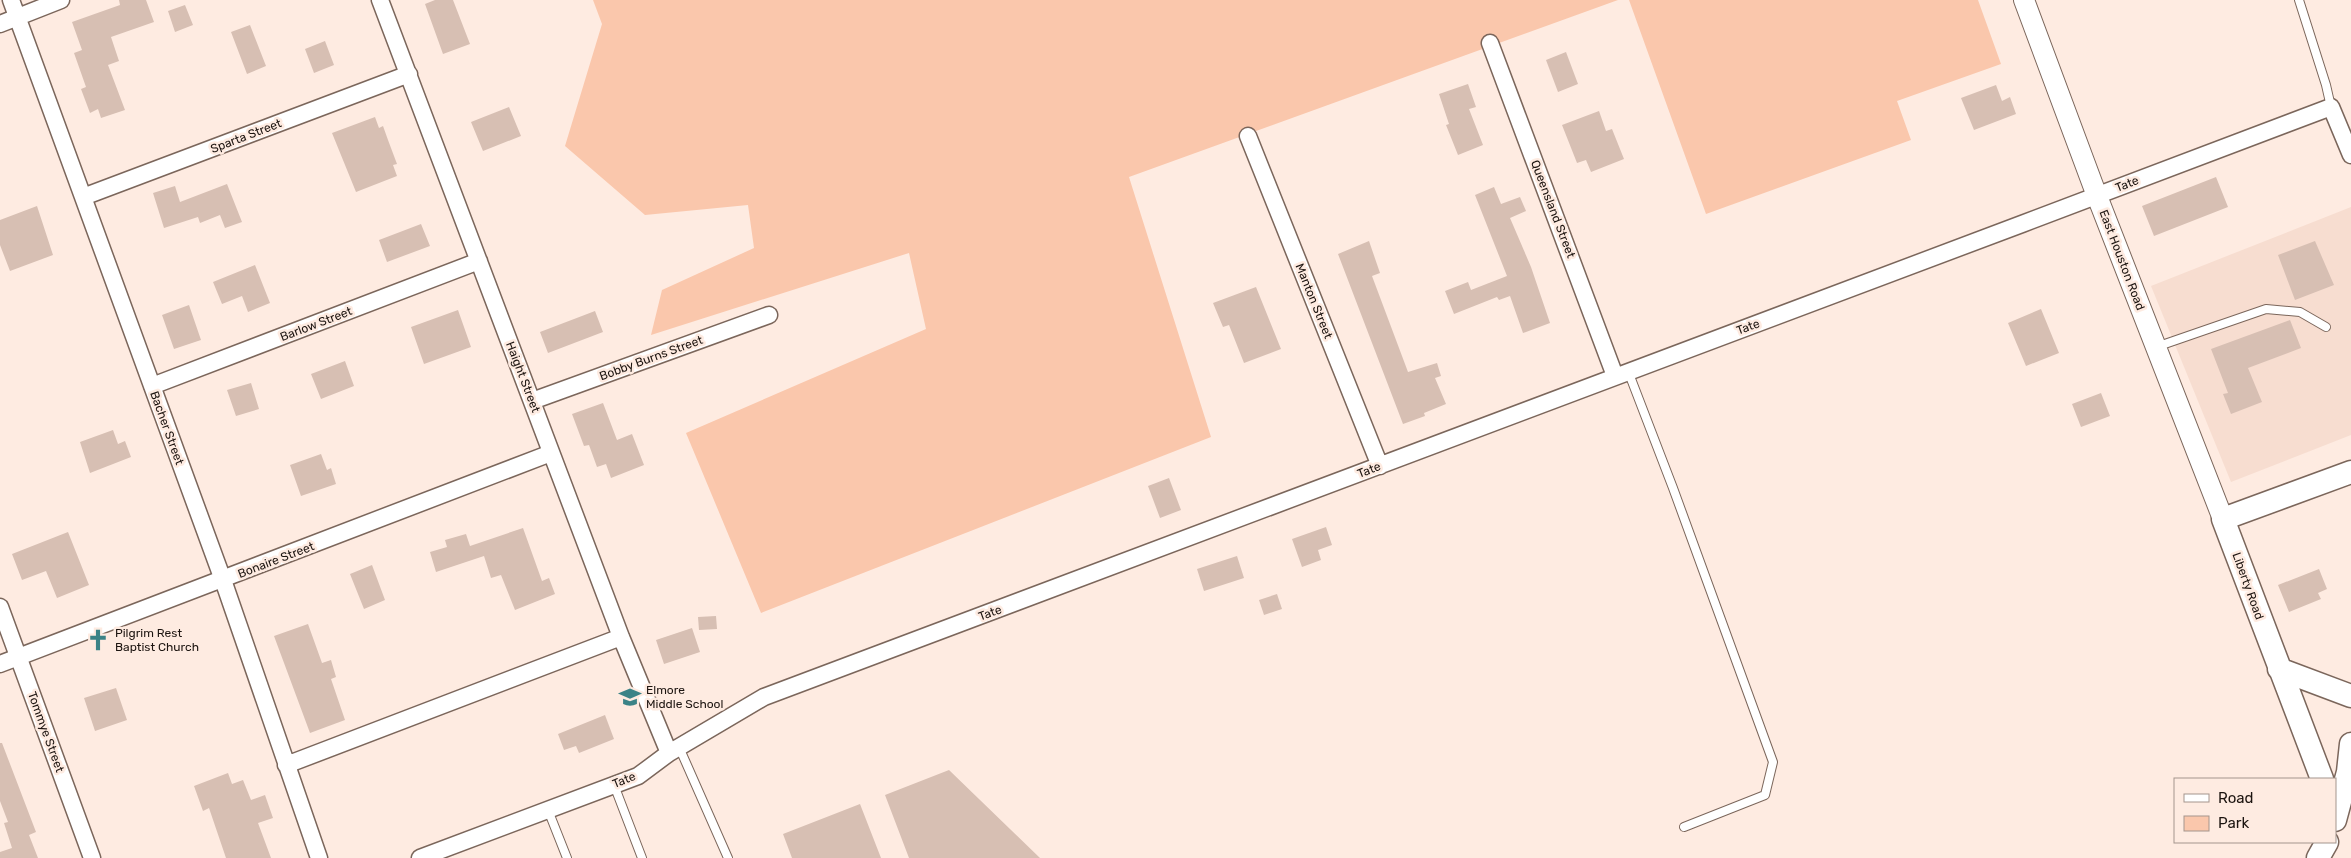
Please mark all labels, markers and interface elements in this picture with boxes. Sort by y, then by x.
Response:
street label: Sparta Street [209,116,284,156]
street label: Queensland Street [1528,158,1578,260]
street label: Tate [2113,173,2141,195]
street label: East Houston Road [2096,208,2148,312]
street label: Manton Street [1293,261,1336,341]
street label: Barlow Street [278,304,354,344]
street label: Tate [1734,316,1762,338]
street label: Bobby Burns Street [597,333,705,383]
street label: Haight Street [503,340,543,415]
street label: Bacher Street [147,389,187,467]
street label: Tate [1355,459,1383,481]
street label: Bonaire Street [236,539,316,581]
street label: Liberty Road [2229,550,2267,622]
street label: Tate [976,602,1004,624]
place label: Pilgrim Rest Baptist Church [115,626,199,654]
church icon: Pilgrim Rest Baptist Church [85,627,111,653]
place label: Elmore Middle School [646,683,723,711]
school or university icon: Elmore Middle School [617,684,643,710]
street label: Tommye Street [25,690,67,774]
street label: Tate [610,769,638,791]
legend [2174,778,2336,843]
text: Road [2218,789,2254,807]
text: Park [2218,814,2249,832]

